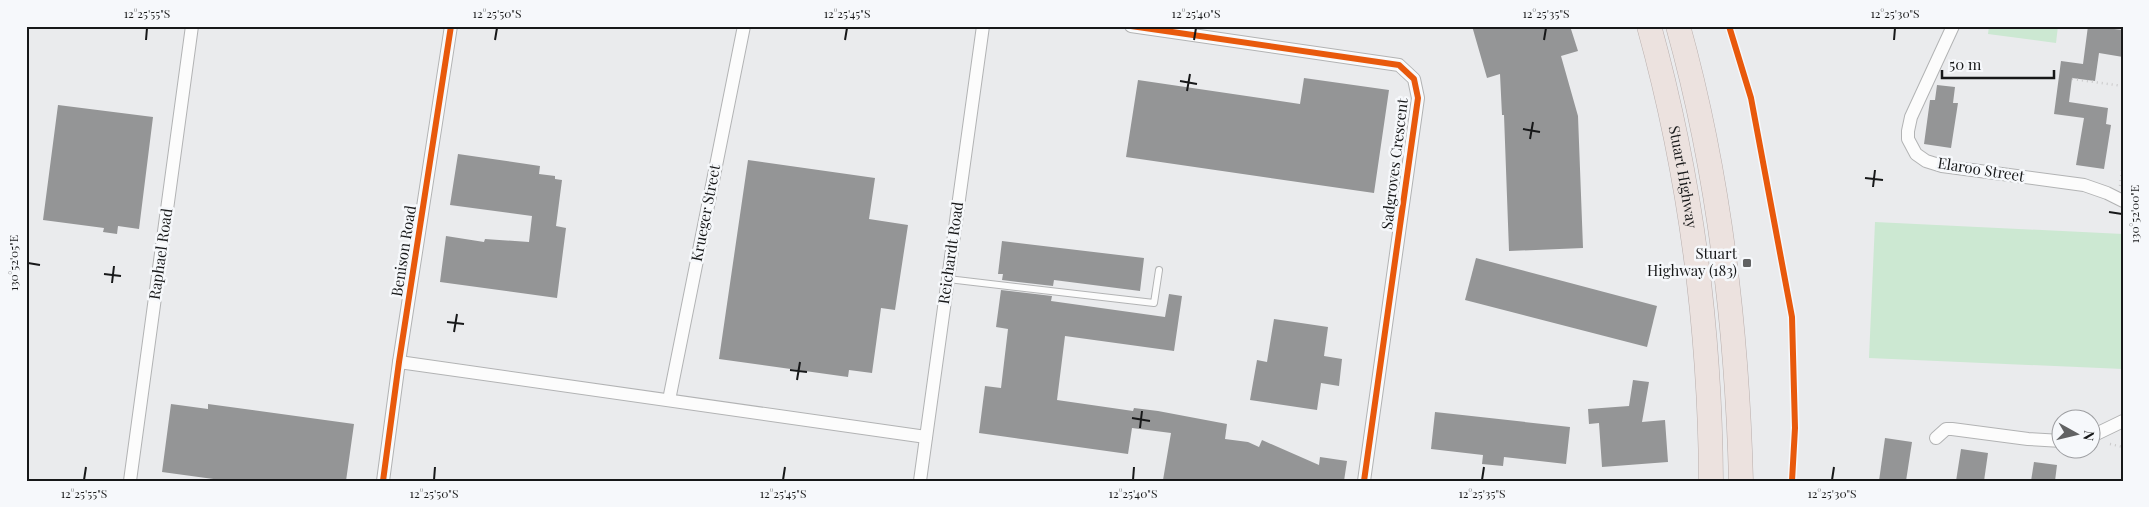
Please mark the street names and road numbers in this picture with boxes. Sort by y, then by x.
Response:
street label: Sadgroves Crescent [1376,96,1412,231]
street label: Stuart Highway [1665,124,1703,230]
street label: Elaroo Street [1936,152,2027,186]
street label: Krueger Street [686,162,724,263]
street label: Reichardt Road [933,200,967,305]
street label: Benison Road [386,204,420,298]
street label: Raphael Road [144,207,176,301]

